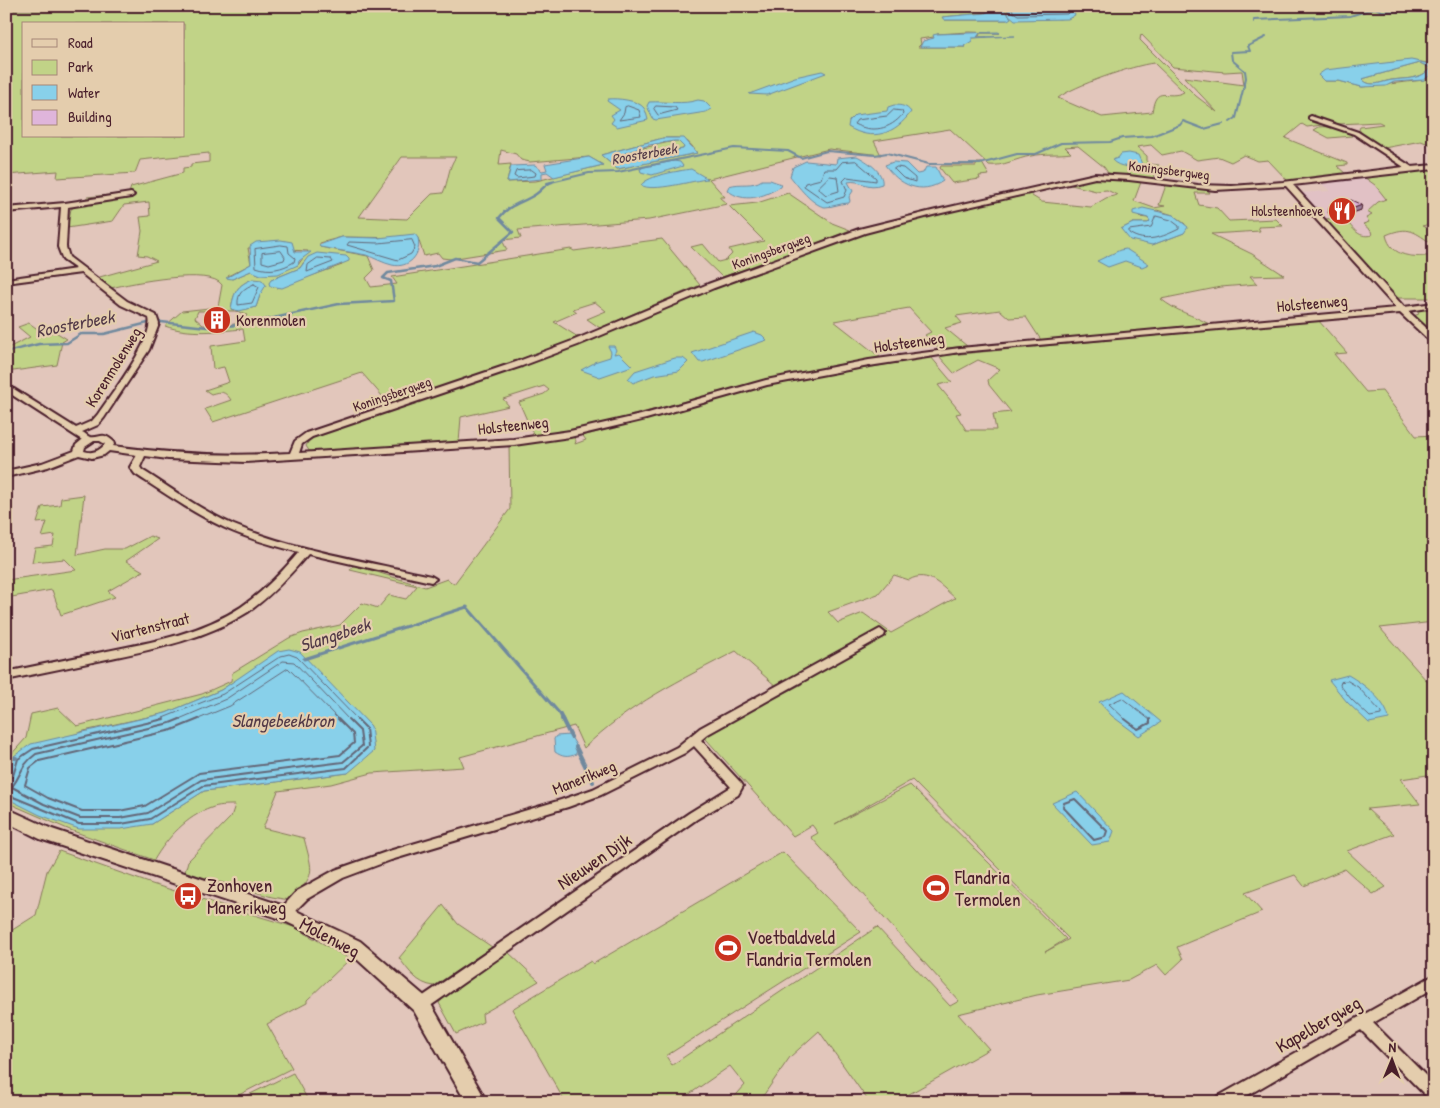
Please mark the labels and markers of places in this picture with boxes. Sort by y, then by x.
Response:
restaurant icon: Holsteenhoeve [1327,196,1357,226]
place label: Holsteenhoeve [1251,201,1323,220]
building icon: Korenmolen [202,305,232,335]
place label: Korenmolen [236,309,306,331]
place label: Flandria Termolen [954,864,1021,912]
place label: Zonhoven Manerikweg [207,872,286,920]
sports icon: Flandria Termolen [921,873,951,903]
bus stop icon: Zonhoven Manerikweg [173,881,203,911]
place label: Voetbaldveld Flandria Termolen [746,924,872,972]
sports icon: Voetbaldveld Flandria Termolen [713,933,743,963]

